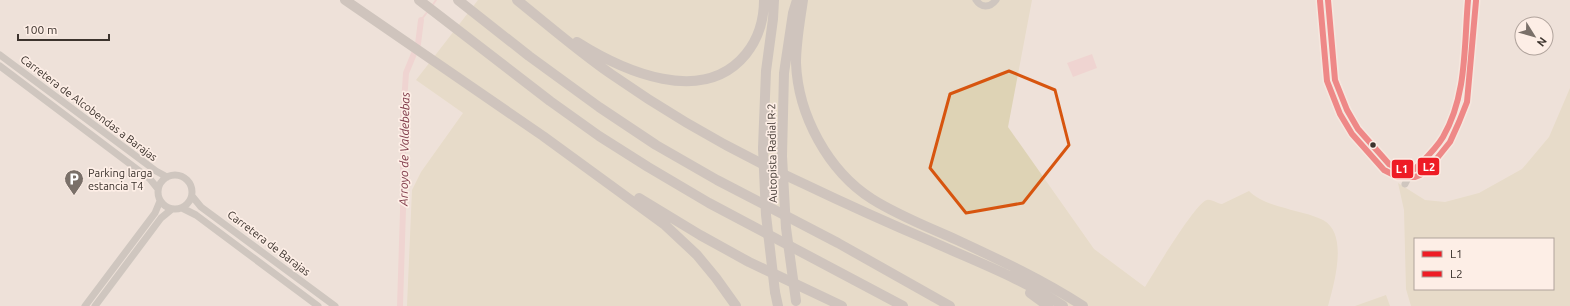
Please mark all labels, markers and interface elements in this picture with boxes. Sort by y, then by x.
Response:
scale bar [18,16,109,42]
north arrow [1514,16,1554,56]
text: 100 m [24,23,57,36]
text: N [1535,35,1549,49]
street label: Carretera de Alcobendas a Barajas [18,53,160,163]
water label: Arroyo de Valdebebas [396,92,411,207]
street label: Autopista Radial R-2 [765,103,779,203]
unlabelled marker [1368,140,1378,150]
line badge: L2 [1417,157,1440,176]
line badge: L1 [1391,159,1414,179]
text: L2 [1423,161,1435,173]
text: L1 [1396,163,1408,175]
place label: Parking larga estancia T4 [88,167,152,192]
parking icon: Parking larga estancia T4 [63,168,85,196]
street label: Carretera de Barajas [225,208,313,278]
legend [1414,238,1554,290]
text: L1 [1450,247,1463,260]
text: L2 [1450,267,1463,280]

